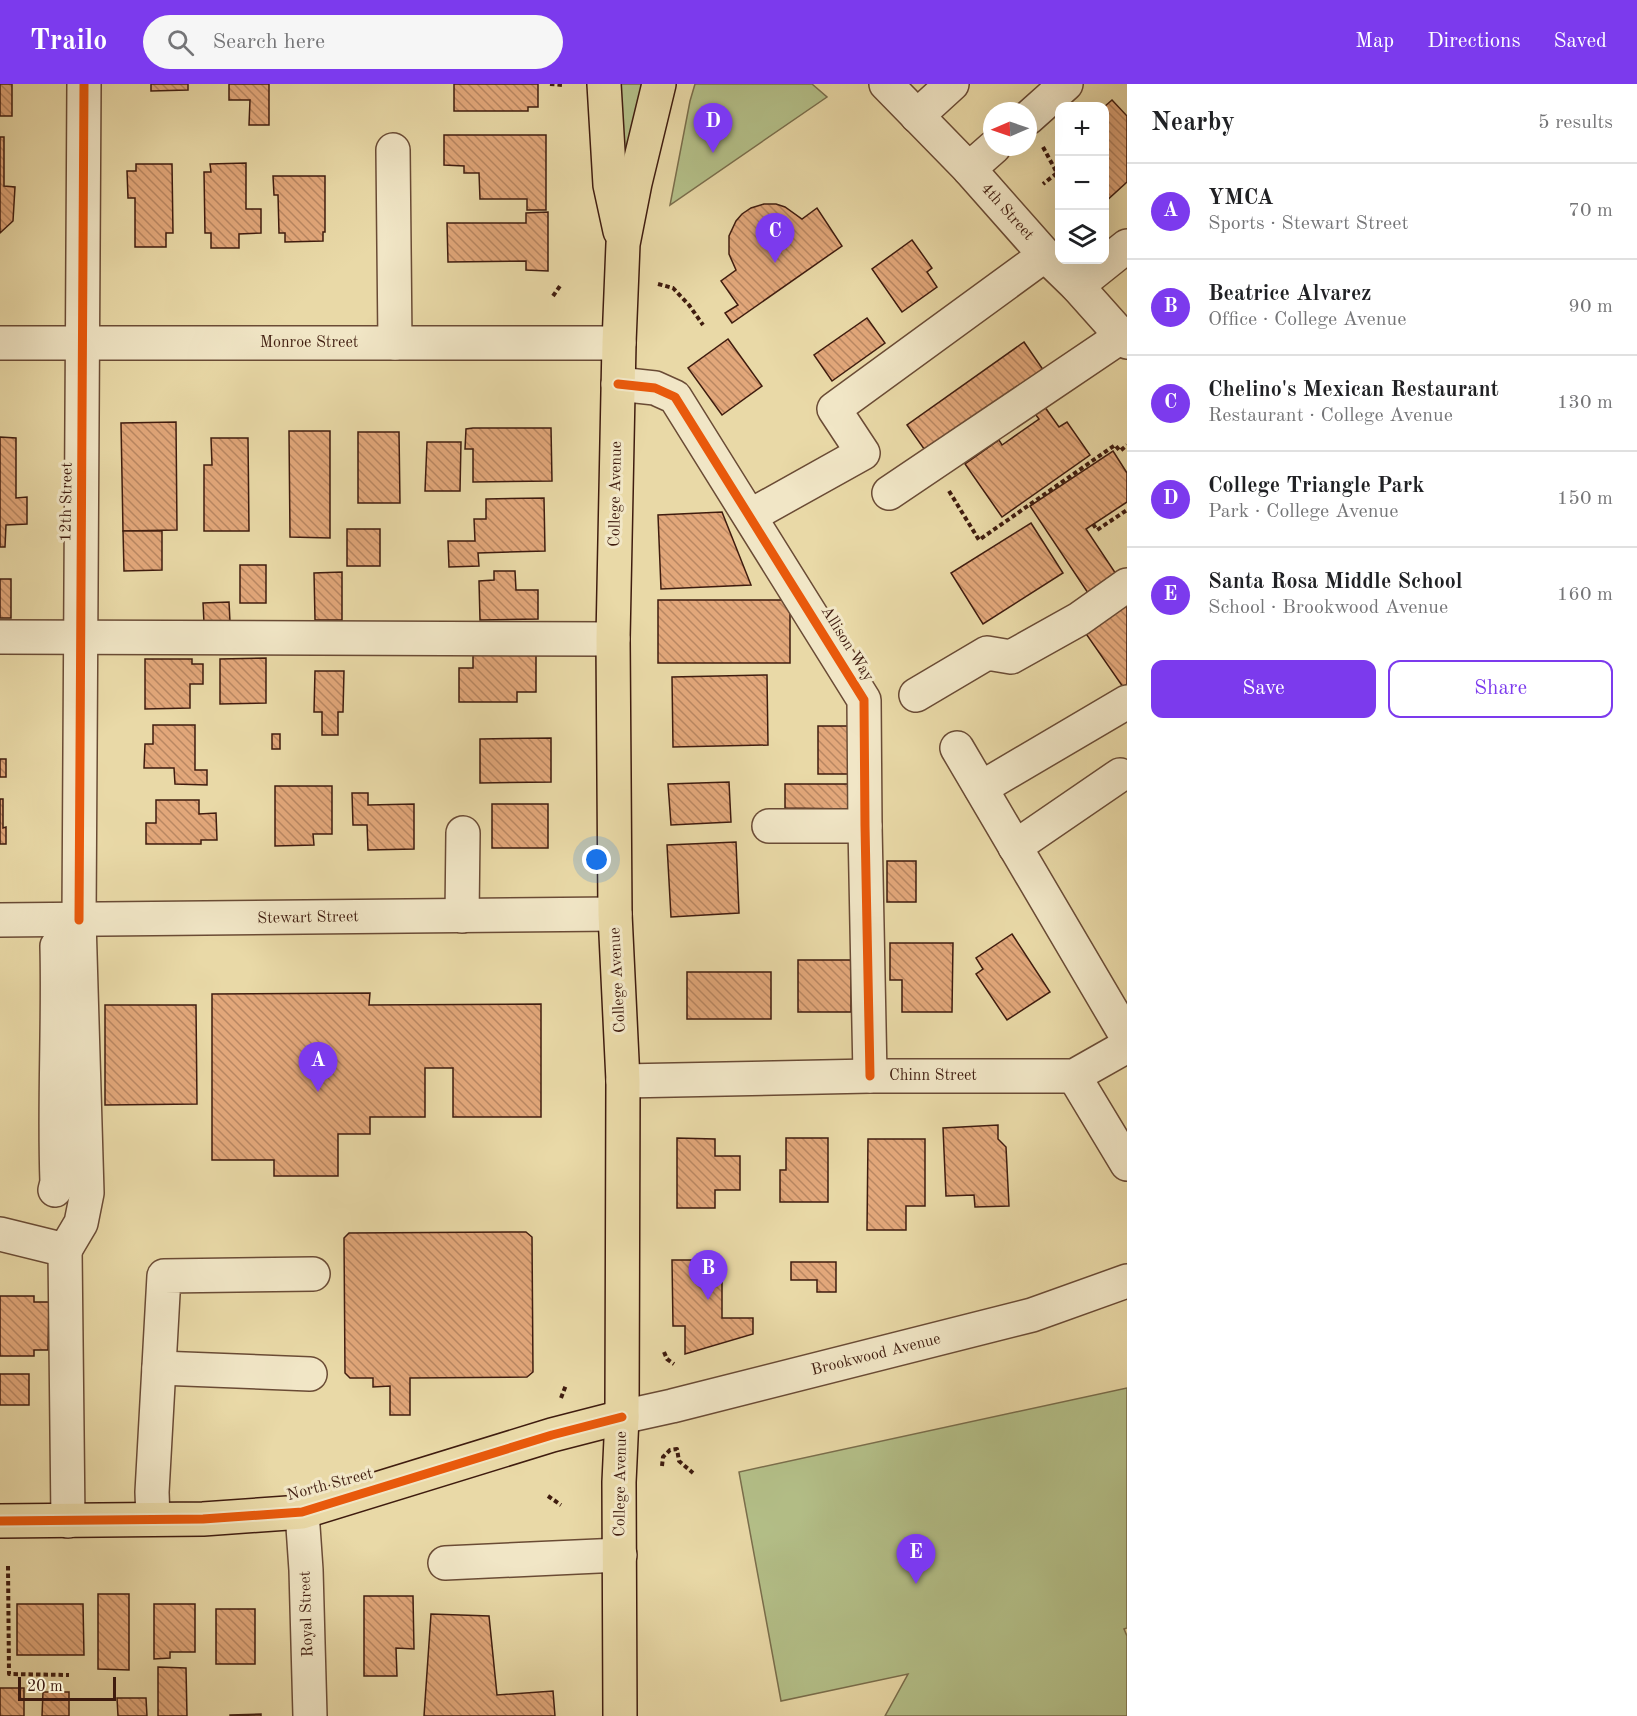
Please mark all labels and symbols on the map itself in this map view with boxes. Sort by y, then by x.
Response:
north arrow [983,102,1037,156]
pin: D [694,104,732,153]
street label: 4th Street [977,180,1037,244]
pin: C [756,214,794,263]
street label: Monroe Street [260,335,359,351]
street label: College Avenue [607,441,625,547]
street label: 12th Street [58,462,76,542]
street label: Allison Way [818,604,877,685]
your location [582,845,611,874]
street label: Stewart Street [257,909,359,927]
street label: College Avenue [607,927,629,1033]
pin: A [298,1042,338,1092]
street label: Chinn Street [889,1068,977,1084]
pin: B [688,1250,728,1300]
street label: Brookwood Avenue [810,1331,942,1379]
street label: College Avenue [612,1431,630,1537]
street label: North Street [285,1466,375,1504]
pin: E [896,1534,936,1584]
street label: Royal Street [297,1570,317,1657]
scale bar [18,1674,116,1702]

